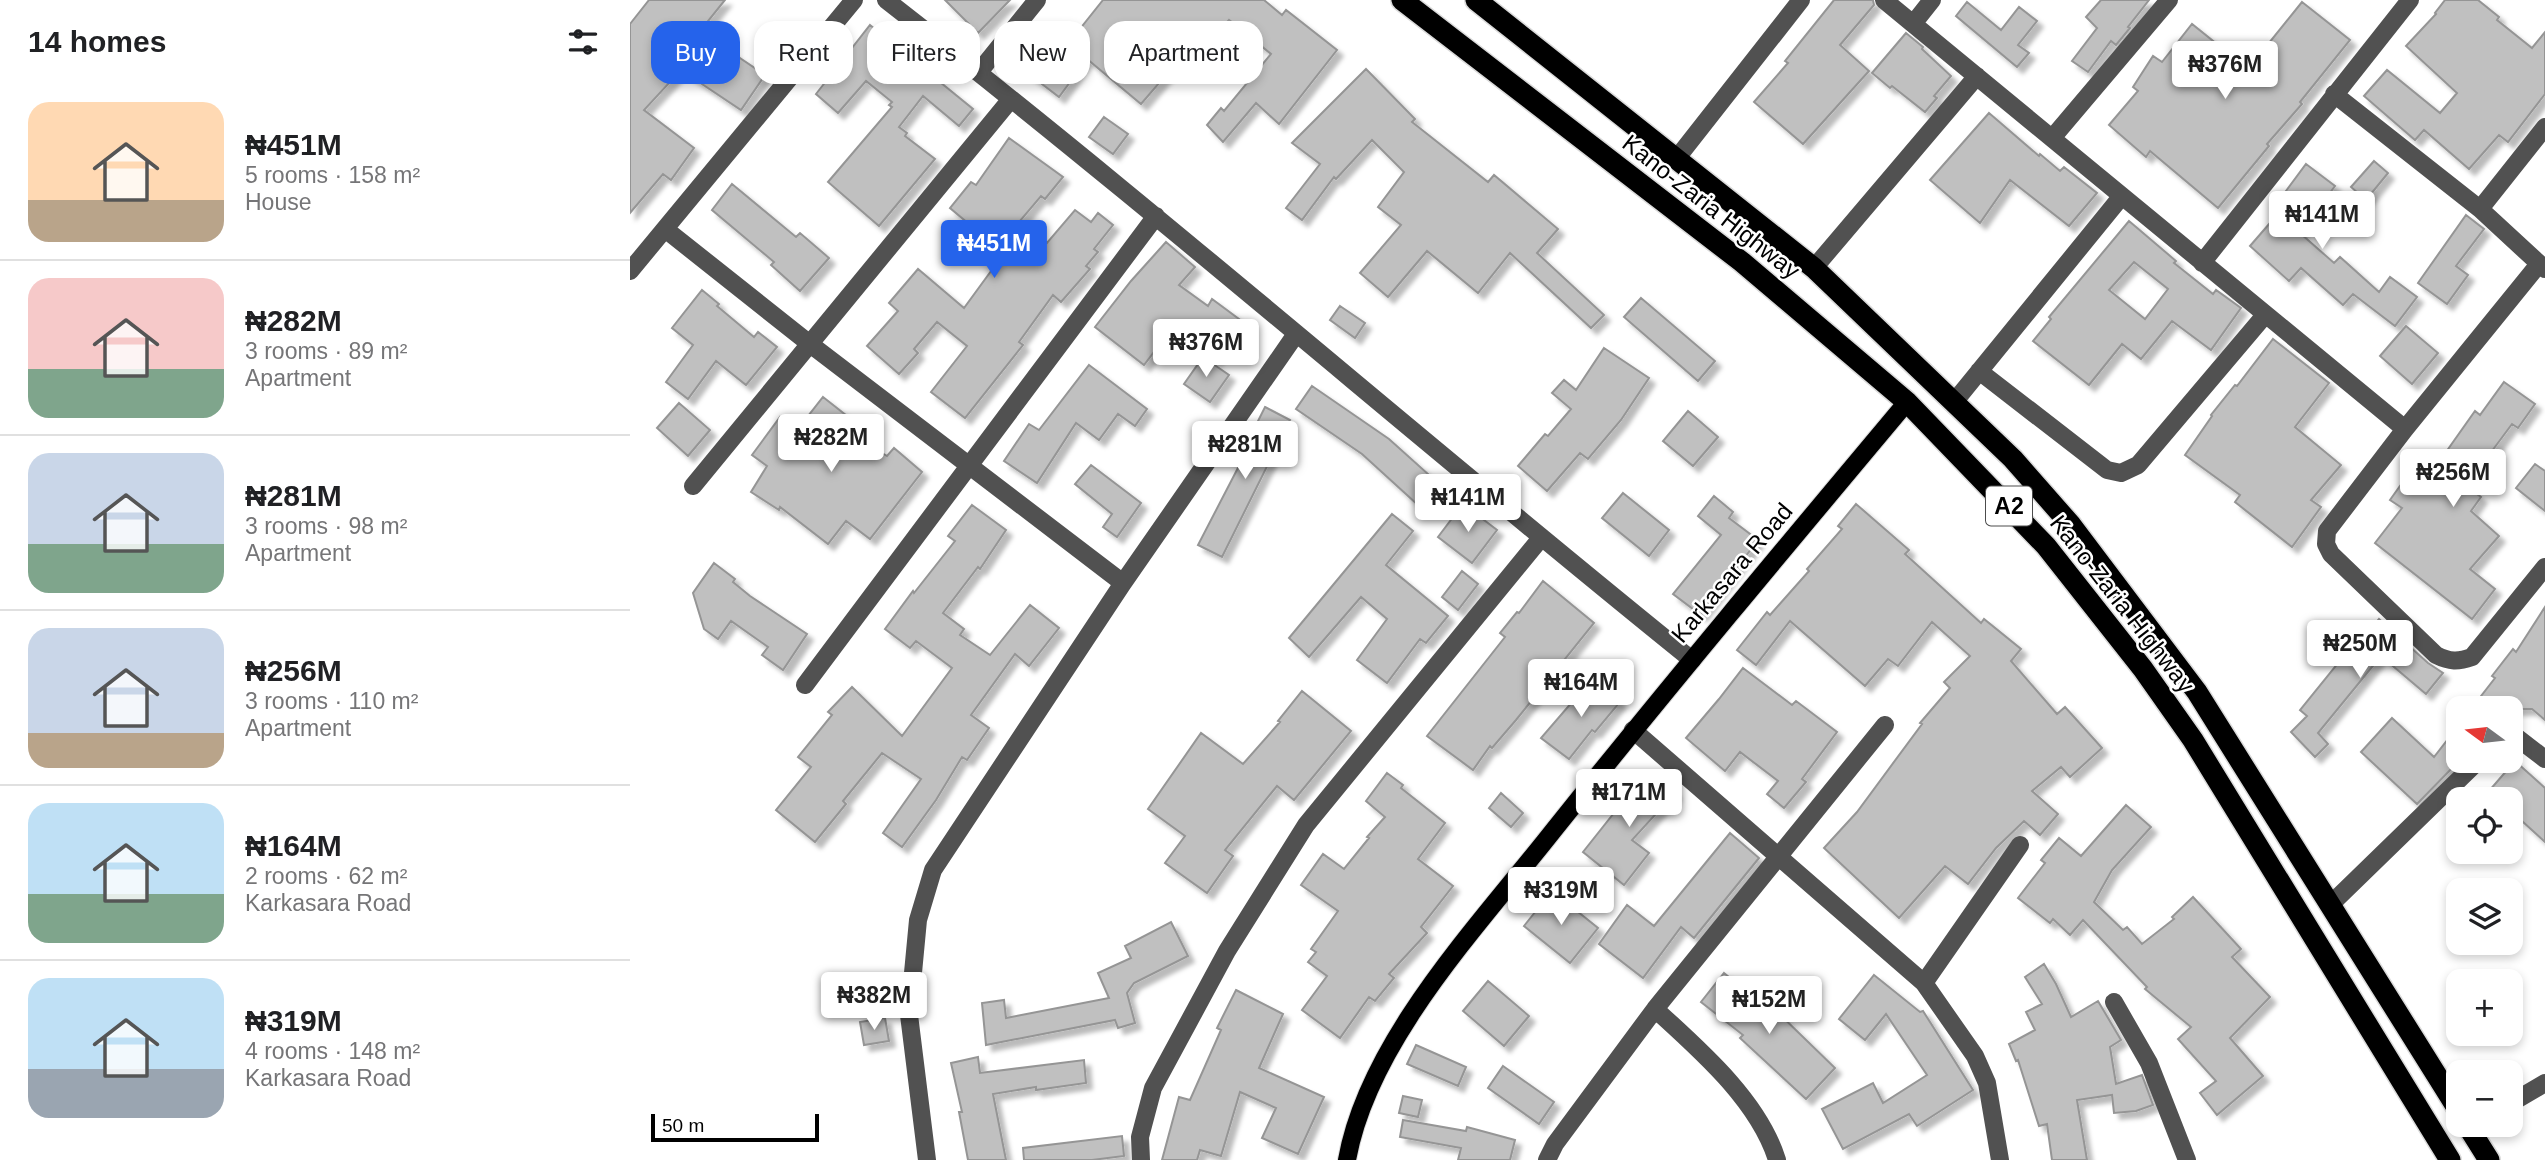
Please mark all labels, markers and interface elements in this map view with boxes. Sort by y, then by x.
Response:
chip: Buy [651,21,740,84]
chip: Rent [754,21,853,84]
chip: Filters [867,21,980,84]
chip: New [994,21,1090,84]
chip: Apartment [1104,21,1263,84]
icon: filters [564,23,602,61]
text: 14 homes [28,25,166,58]
pin: ₦376M [2176,42,2274,101]
text: ₦376M [2188,51,2262,77]
text: ₦451M [245,128,342,161]
street label: Kano-Zaria Highway [1617,129,1805,284]
icon: home [84,130,168,214]
text: 5 rooms · 158 m² [245,162,420,188]
text: House [245,189,311,215]
pin: ₦141M [2273,191,2371,251]
text: ₦141M [2285,201,2359,227]
pin: ₦451M [945,220,1043,280]
text: ₦451M [957,230,1031,256]
text: ₦282M [245,304,342,337]
icon: home [84,306,168,390]
pin: ₦376M [1157,320,1255,379]
text: ₦376M [1169,329,1243,355]
text: 3 rooms · 89 m² [245,338,407,364]
text: Apartment [245,365,351,391]
pin: ₦282M [782,414,880,474]
pin: ₦281M [1196,421,1294,481]
text: ₦282M [794,424,868,450]
text: ₦281M [1208,431,1282,457]
pin: ₦256M [2404,449,2502,509]
text: ₦256M [2416,459,2490,485]
pin: ₦141M [1419,475,1517,534]
text: ₦281M [245,479,342,512]
icon: home [84,481,168,565]
text: ₦141M [1431,484,1505,510]
road number: A2 [1986,486,2032,526]
street label: Karkasara Road [1666,498,1798,648]
street label: Kano-Zaria Highway [2045,510,2200,698]
text: 3 rooms · 98 m² [245,513,407,539]
text: Apartment [245,540,351,566]
pin: ₦250M [2311,620,2409,680]
text: ₦250M [2323,630,2397,656]
text: ₦256M [245,654,342,687]
icon: home [84,656,168,740]
pin: ₦164M [1532,660,1630,719]
text: ₦164M [1544,669,1618,695]
text: 3 rooms · 110 m² [245,688,418,714]
north arrow [2446,696,2524,774]
map controls [2446,696,2523,1137]
text: Apartment [245,715,351,741]
pin: ₦171M [1580,770,1678,829]
text: ₦171M [1592,779,1666,805]
button: locate [2446,787,2523,864]
text: ₦164M [245,829,342,862]
icon: home [84,831,168,915]
text: 2 rooms · 62 m² [245,863,407,889]
pin: ₦319M [1512,867,1610,927]
text: ₦319M [1524,877,1598,903]
button: layers [2446,878,2523,955]
text: Karkasara Road [245,890,411,916]
button: + [2446,969,2523,1046]
pin: ₦382M [825,972,923,1032]
pin: ₦152M [1720,976,1818,1036]
text: ₦382M [837,982,911,1008]
text: ₦152M [1732,986,1806,1012]
text: ₦319M [245,1004,342,1037]
icon: home [84,1006,168,1090]
text: 4 rooms · 148 m² [245,1038,420,1064]
button: − [2446,1060,2523,1137]
text: Karkasara Road [245,1065,411,1091]
scale bar [651,1111,819,1143]
text: 50 m [662,1115,704,1136]

